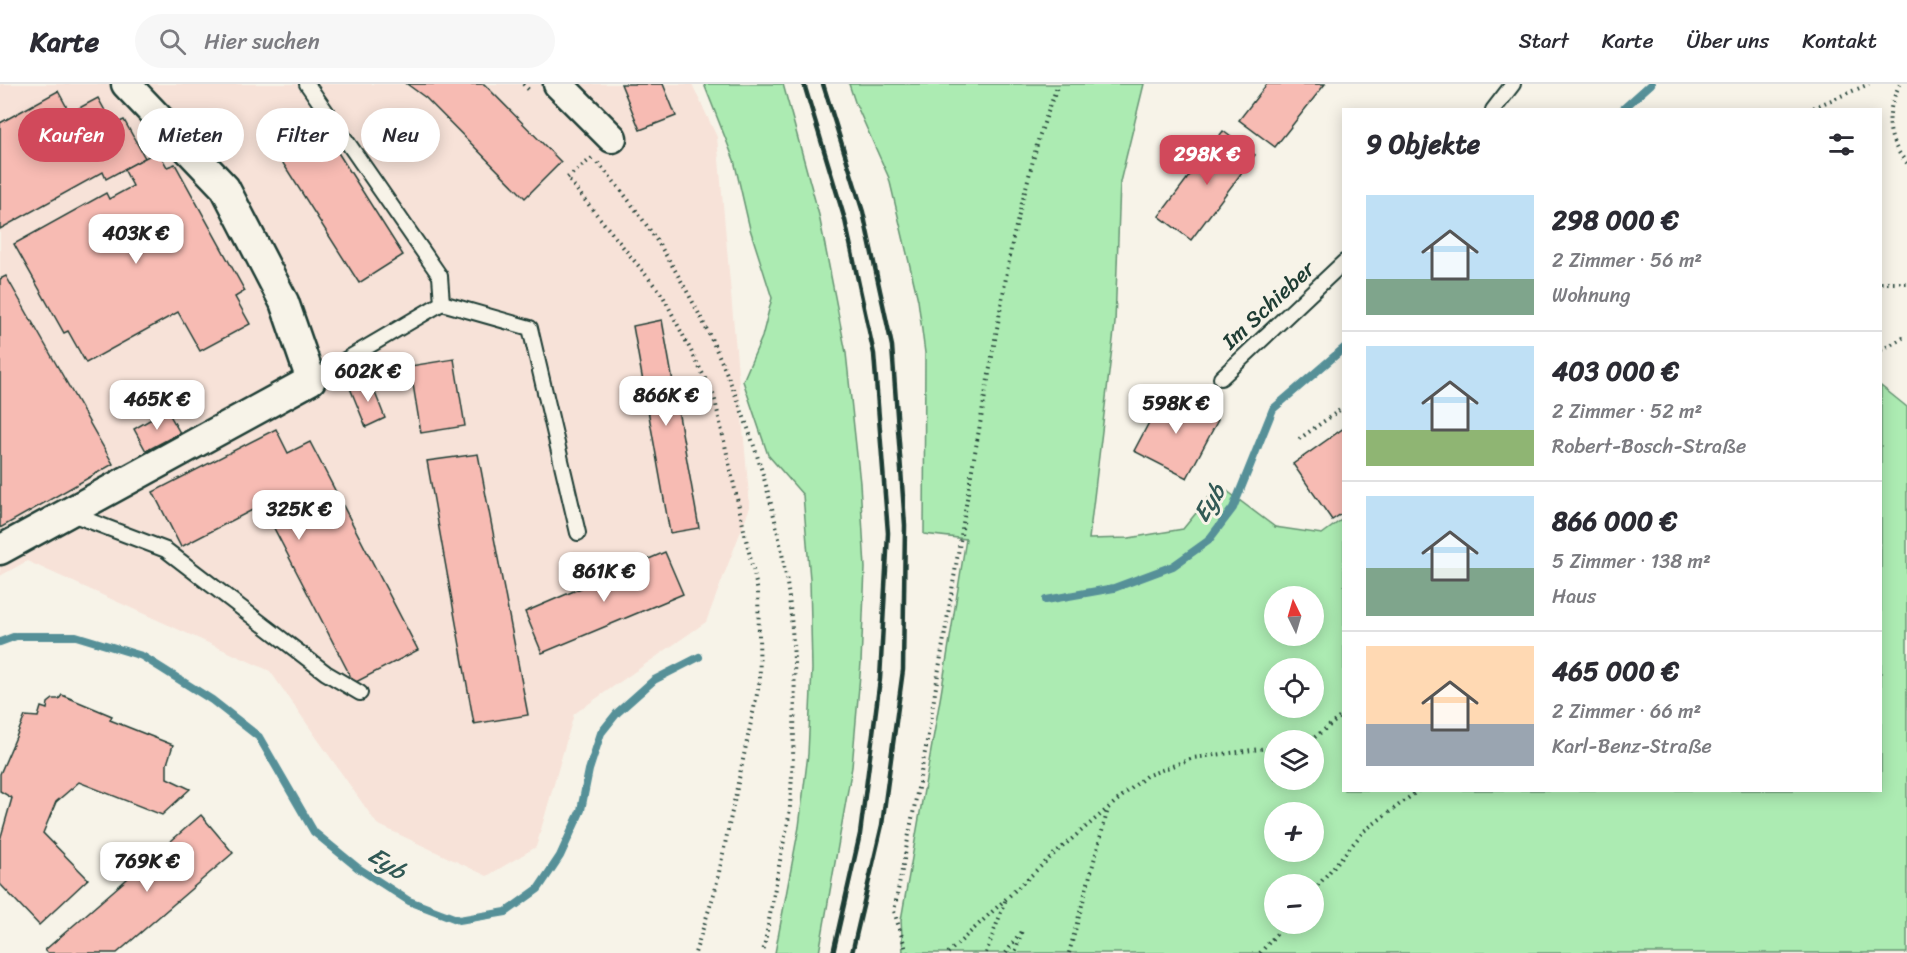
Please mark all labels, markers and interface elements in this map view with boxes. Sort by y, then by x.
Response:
search box [135,14,555,68]
text: Karte [30,17,99,66]
text: Hier suchen [204,22,319,61]
text: Start [1519,22,1569,60]
text: Karte [1602,22,1654,60]
text: Über uns [1687,22,1769,60]
text: Kontakt [1802,22,1877,60]
icon: search [156,25,189,58]
chip: Kaufen [18,108,125,162]
chip: Mieten [137,108,244,162]
chip: Filter [256,108,349,162]
chip: Neu [361,108,440,162]
text: 9 Objekte [1366,121,1480,167]
icon: filters [1825,128,1858,161]
pin: 298K € [1158,135,1256,186]
text: 298K € [1174,137,1240,172]
text: 298 000 € [1552,197,1679,243]
pin: 403K € [87,214,185,265]
text: 403K € [103,216,169,251]
icon: home [1414,219,1486,291]
text: 2 Zimmer · 56 m² [1552,243,1702,278]
street label: Im Schieber [1211,250,1325,360]
text: Wohnung [1552,278,1631,313]
text: 403 000 € [1552,348,1679,394]
pin: 602K € [319,352,417,403]
text: 602K € [335,354,401,389]
icon: home [1414,370,1486,442]
pin: 866K € [617,376,715,427]
text: 866K € [633,378,699,413]
pin: 465K € [108,380,206,431]
text: 465K € [124,382,190,417]
pin: 598K € [1127,384,1225,435]
text: 598K € [1142,386,1210,421]
text: 2 Zimmer · 52 m² [1552,394,1702,429]
text: Robert-Bosch-Straße [1552,429,1746,464]
water label: Eyb [1181,474,1238,530]
pin: 325K € [250,490,348,541]
text: 325K € [266,492,332,527]
text: 866 000 € [1552,498,1677,544]
icon: home [1414,520,1486,592]
text: 5 Zimmer · 138 m² [1552,544,1711,579]
pin: 861K € [555,552,653,603]
text: 861K € [573,554,635,589]
text: Haus [1552,579,1596,614]
north arrow [1264,586,1324,646]
map controls [1264,586,1324,934]
text: 465 000 € [1552,648,1679,694]
button: locate [1264,658,1324,718]
icon: home [1414,670,1486,742]
text: 2 Zimmer · 66 m² [1552,694,1701,729]
text: Karl-Benz-Straße [1552,729,1712,764]
button: layers [1264,730,1324,790]
button: + [1264,802,1324,862]
water label: Eyb [359,835,417,892]
pin: 769K € [98,842,196,893]
text: 769K € [114,844,180,879]
button: − [1264,874,1324,934]

